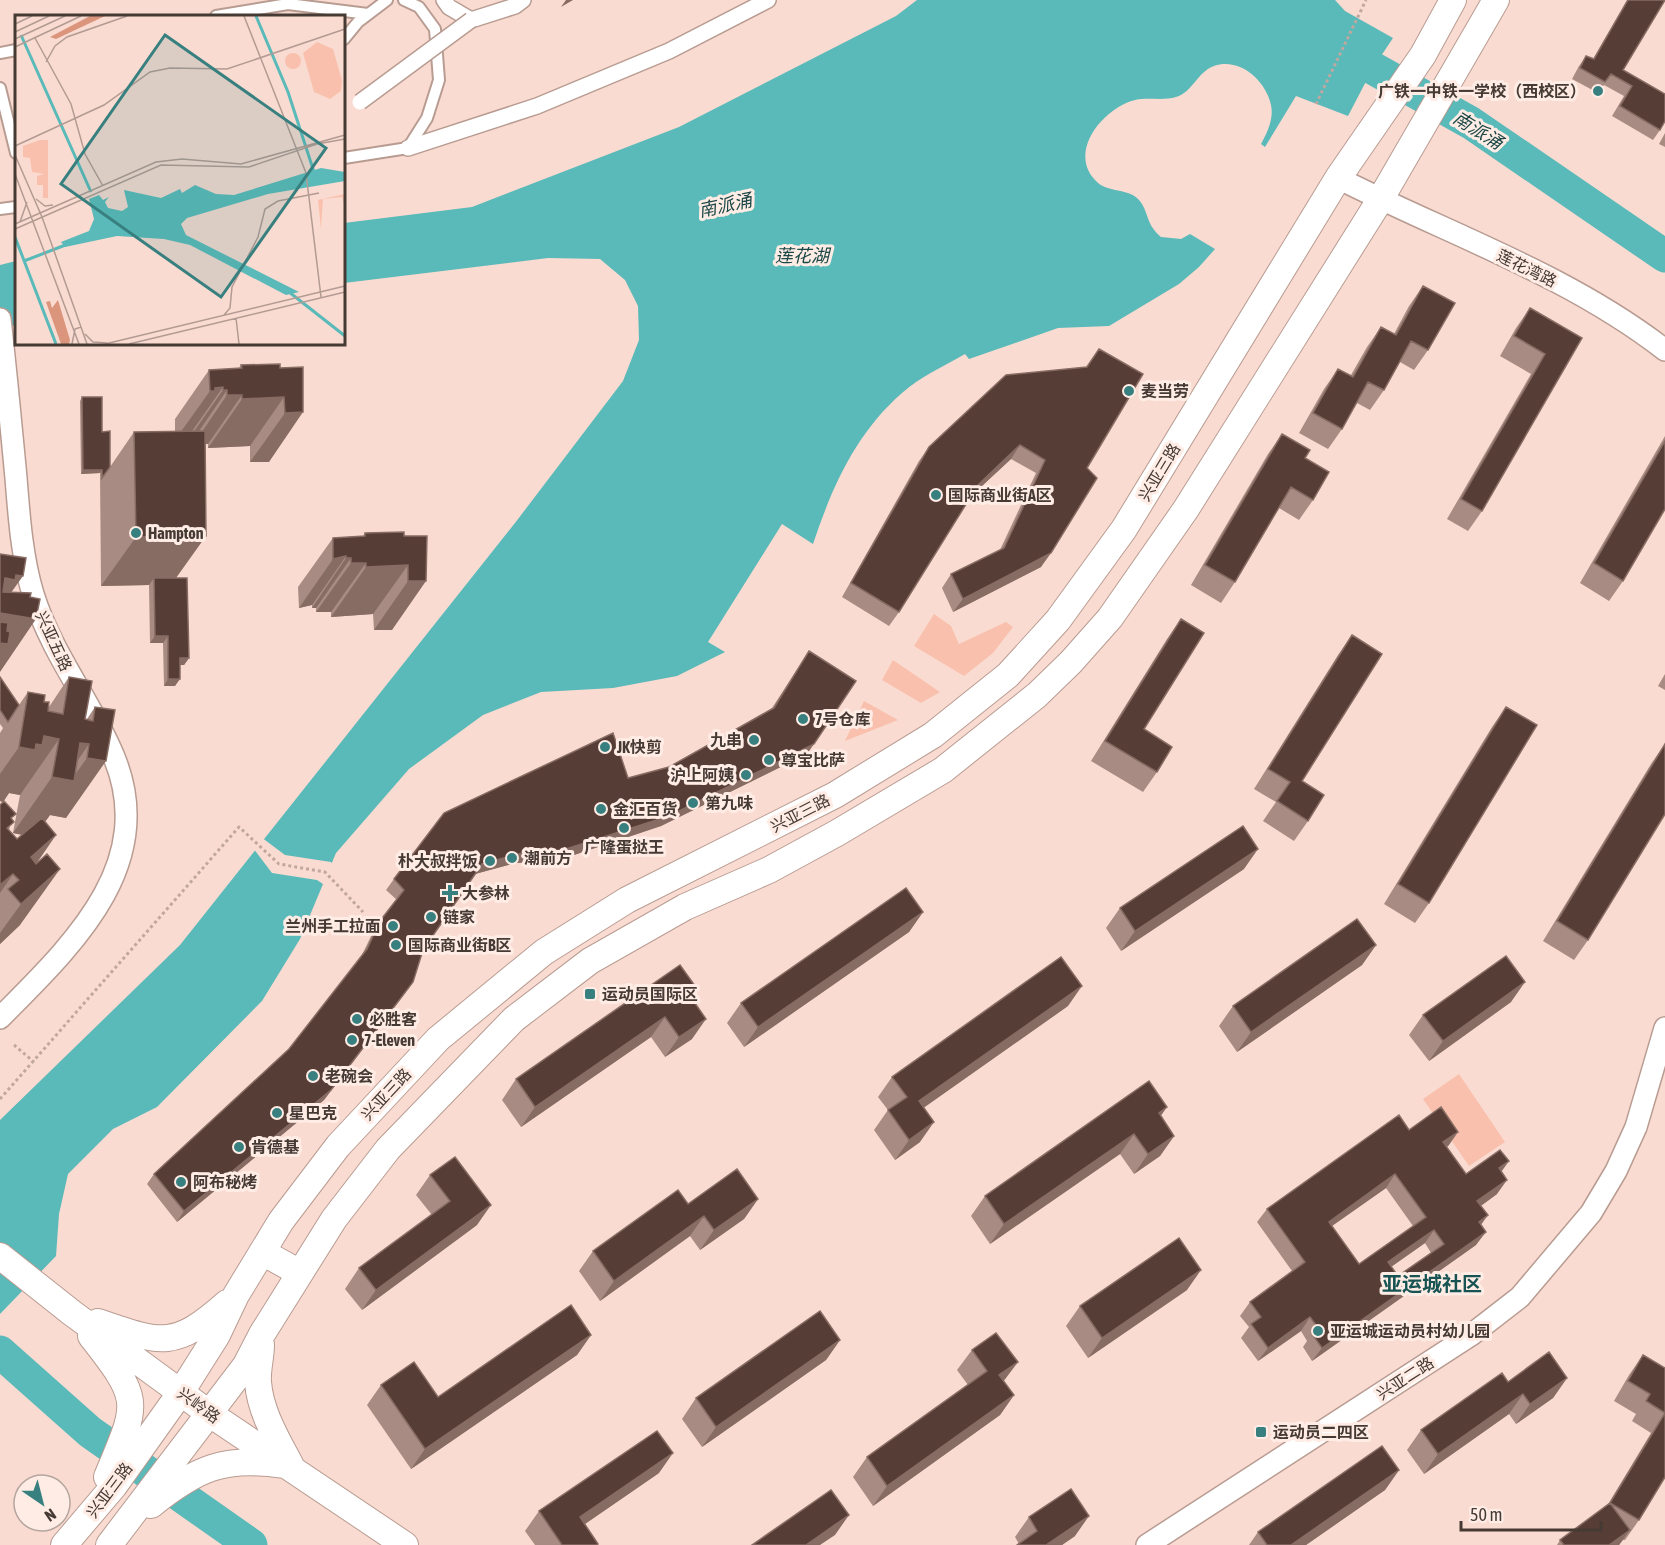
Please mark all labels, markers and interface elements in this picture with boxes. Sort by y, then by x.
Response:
inset map [15,15,345,345]
place label: 广铁一中铁一学校（西校区） [1378,82,1586,100]
marker: 广铁一中铁一学校（西校区） [1591,84,1605,98]
water label: 南派涌 [1450,107,1508,154]
water label: 南派涌 [696,189,756,221]
water label: 莲花湖 [775,245,832,266]
street label: 莲花湾路 [1494,246,1560,290]
place label: 麦当劳 [1141,382,1189,400]
marker: 麦当劳 [1122,384,1136,398]
street label: 兴亚三路 [1135,440,1183,504]
place label: 国际商业街A区 [948,486,1052,504]
marker: 国际商业街A区 [929,488,943,502]
place label: Hampton [148,524,204,542]
marker: Hampton [129,526,143,540]
street label: 兴亚五路 [32,608,76,674]
place label: 7号仓库 [815,710,871,728]
marker: 7号仓库 [796,712,810,726]
place label: 九串 [710,731,742,749]
marker: 九串 [747,733,761,747]
place label: JK快剪 [616,738,662,756]
marker: JK快剪 [598,740,612,754]
place label: 尊宝比萨 [781,751,845,769]
marker: 尊宝比萨 [762,753,776,767]
place label: 沪上阿姨 [670,766,734,784]
marker: 沪上阿姨 [739,768,753,782]
street label: 兴亚三路 [767,790,833,836]
place label: 第九味 [705,794,753,812]
marker: 第九味 [686,796,700,810]
place label: 金汇百货 [613,800,677,818]
marker: 金汇百货 [594,802,608,816]
marker: 广隆蛋挞王 [617,821,631,835]
place label: 广隆蛋挞王 [584,838,664,856]
place label: 潮前方 [524,849,572,867]
marker: 潮前方 [505,851,519,865]
place label: 朴大叔拌饭 [398,852,478,870]
marker: 朴大叔拌饭 [483,854,497,868]
place label: 大参林 [462,884,510,902]
marker: 大参林 [443,886,457,900]
place label: 链家 [443,908,475,926]
marker: 链家 [424,910,438,924]
place label: 兰州手工拉面 [285,917,381,935]
marker: 兰州手工拉面 [386,919,400,933]
place label: 国际商业街B区 [408,936,512,954]
marker: 国际商业街B区 [389,938,403,952]
place label: 运动员国际区 [602,985,698,1003]
marker: 运动员国际区 [583,987,597,1001]
place label: 必胜客 [369,1010,417,1028]
marker: 必胜客 [350,1012,364,1026]
place label: 7-Eleven [364,1031,415,1049]
marker: 7-Eleven [345,1033,359,1047]
street label: 兴亚三路 [358,1064,414,1124]
place label: 老碗会 [325,1067,373,1085]
marker: 老碗会 [306,1069,320,1083]
place label: 星巴克 [289,1104,337,1122]
marker: 星巴克 [270,1106,284,1120]
place label: 肯德基 [251,1138,300,1156]
marker: 肯德基 [232,1140,246,1154]
place label: 阿布秘烤 [193,1173,257,1191]
marker: 阿布秘烤 [174,1175,188,1189]
district label: 亚运城社区 [1382,1272,1482,1295]
place label: 亚运城运动员村幼儿园 [1330,1322,1490,1340]
marker: 亚运城运动员村幼儿园 [1311,1324,1325,1338]
street label: 兴亚二路 [1373,1353,1437,1403]
street label: 兴岭路 [174,1384,224,1426]
place label: 运动员二四区 [1273,1423,1369,1441]
marker: 运动员二四区 [1254,1425,1268,1439]
street label: 兴亚三路 [83,1459,135,1521]
north arrow [12,1473,72,1533]
scale bar [1461,1494,1600,1532]
text: 50 m [1470,1504,1502,1525]
text: N [42,1505,60,1525]

